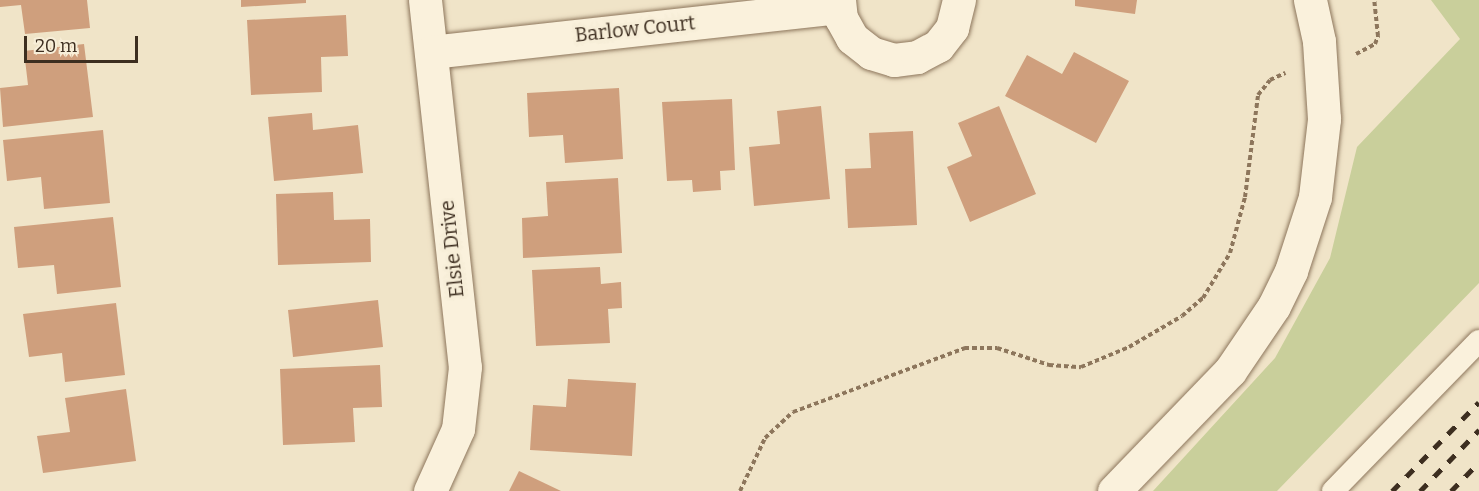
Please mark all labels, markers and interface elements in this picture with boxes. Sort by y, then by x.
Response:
street label: Barlow Court [574,11,696,47]
scale bar [27,24,141,62]
text: 20 m [35,35,77,57]
street label: Elsie Drive [435,199,469,299]

